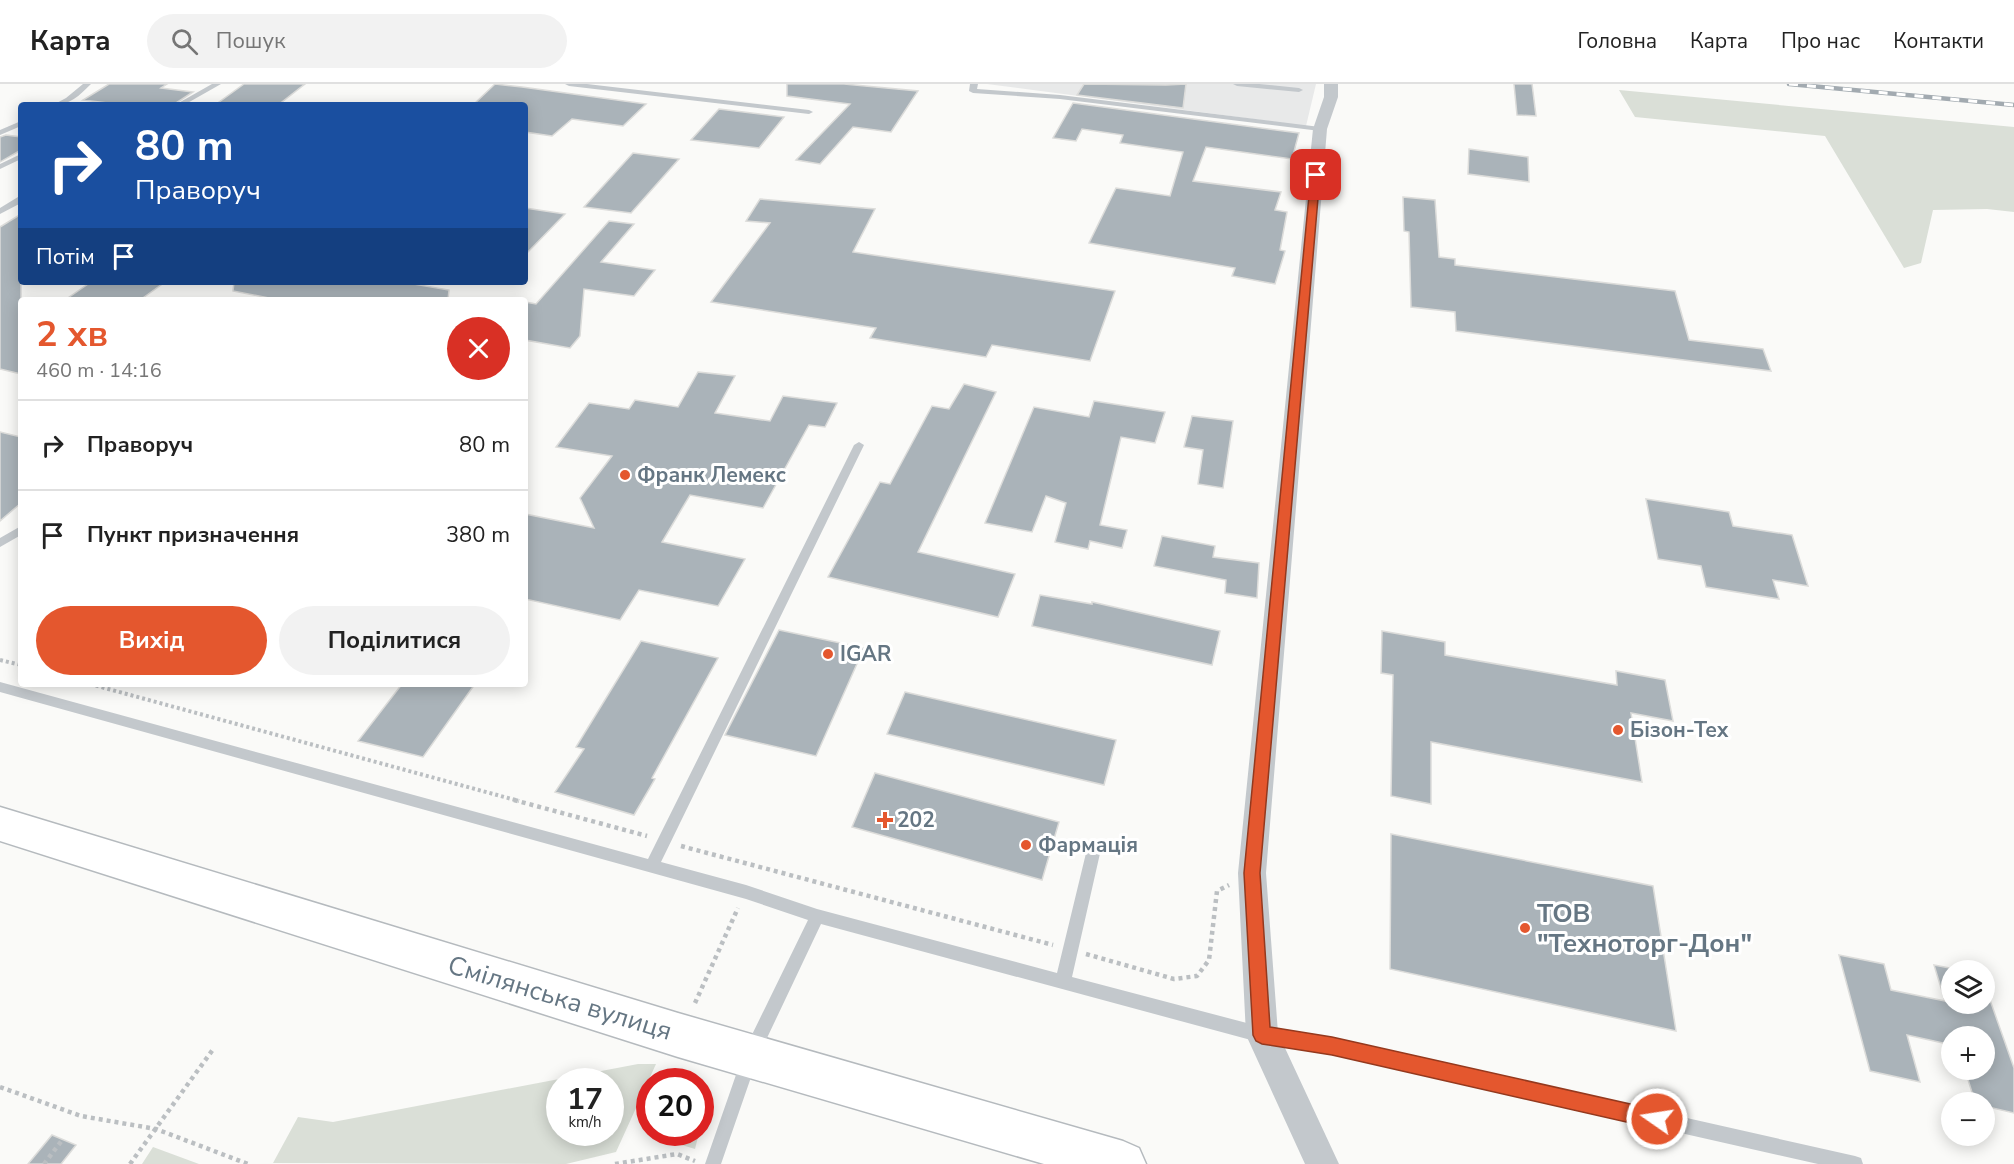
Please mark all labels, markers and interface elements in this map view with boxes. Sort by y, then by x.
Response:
search box [147,14,567,68]
text: Карта [30,22,111,60]
icon: search [168,25,201,58]
text: Пошук [216,26,286,56]
text: Головна [1577,27,1657,55]
text: Карта [1690,27,1748,55]
text: Про нас [1781,27,1860,55]
text: Контакти [1893,27,1984,55]
text: 80 m [135,118,234,175]
icon: right [36,126,114,204]
pin [1290,149,1341,200]
icon: arrive [1299,158,1332,191]
text: Праворуч [135,172,261,209]
icon: arrive [107,240,140,273]
text: Потім [36,242,95,272]
text: 2 хв [36,310,108,359]
button: close [447,317,510,380]
text: 460 m · 14:16 [36,357,162,384]
icon: right [36,429,69,462]
text: Праворуч [87,430,193,460]
text: 80 m [459,430,510,460]
place label: Франк Лемекс [637,461,786,489]
marker: Франк Лемекс [618,468,632,482]
icon: arrive [36,519,69,552]
text: Пункт призначення [87,520,299,550]
text: 380 m [446,520,510,550]
button: Вихід [36,606,267,675]
button: Поділитися [279,606,510,675]
place label: IGAR [840,640,892,668]
marker: IGAR [821,647,835,661]
place label: Бізон-Тех [1630,716,1729,744]
marker: Бізон-Тех [1611,723,1625,737]
place label: 202 [897,806,935,834]
marker: 202 [878,813,892,827]
place label: Фармація [1038,831,1138,859]
marker: Фармація [1019,838,1033,852]
place label: ТОВ "Техноторг-Дон" [1537,896,1752,961]
marker: ТОВ "Техноторг-Дон" [1518,921,1532,935]
street label: Смілянська вулиця [444,947,676,1049]
map controls [1941,960,1995,1146]
button: layers [1941,960,1995,1014]
button: + [1941,1026,1995,1080]
speed limit sign: 20 [636,1068,714,1146]
text: 17 [567,1079,603,1120]
position arrow [1625,1087,1689,1151]
button: − [1941,1092,1995,1146]
text: km/h [568,1112,602,1132]

